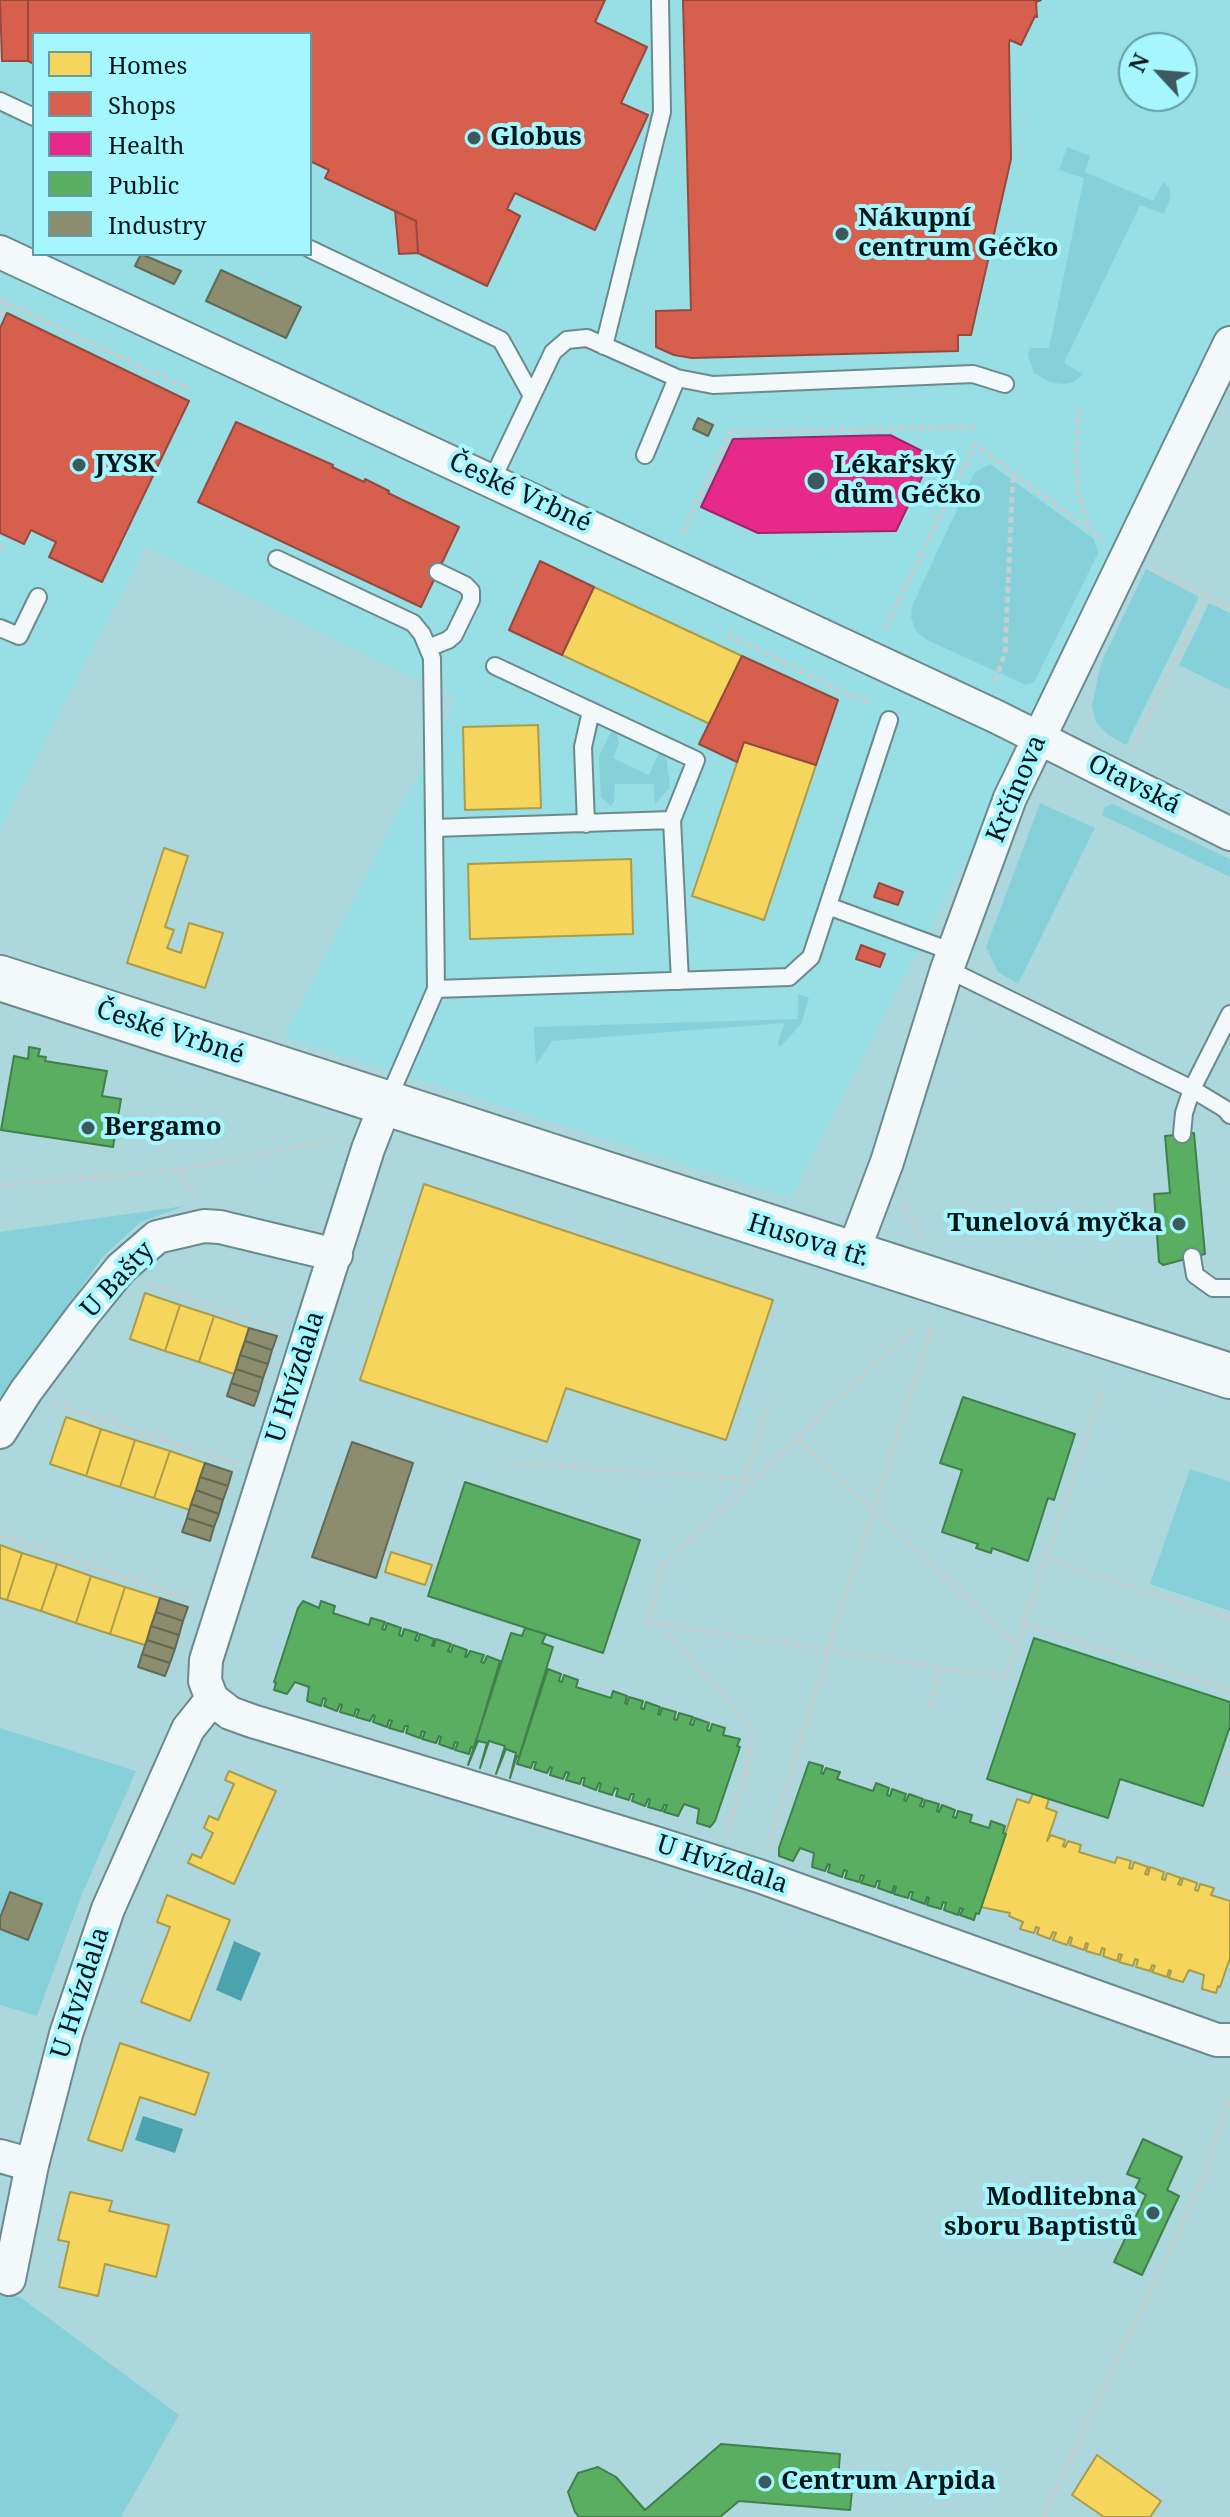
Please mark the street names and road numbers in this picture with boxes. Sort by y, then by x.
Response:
street label: České Vrbné [444,446,596,540]
street label: Krčínova [981,731,1053,847]
street label: Otavská [1082,748,1186,822]
street label: České Vrbné [92,994,248,1072]
street label: Husova tř. [744,1208,872,1274]
street label: U Bašty [75,1235,161,1325]
street label: U Hvízdala [260,1308,332,1446]
street label: U Hvízdala [653,1829,791,1901]
street label: U Hvízdala [45,1924,117,2062]

